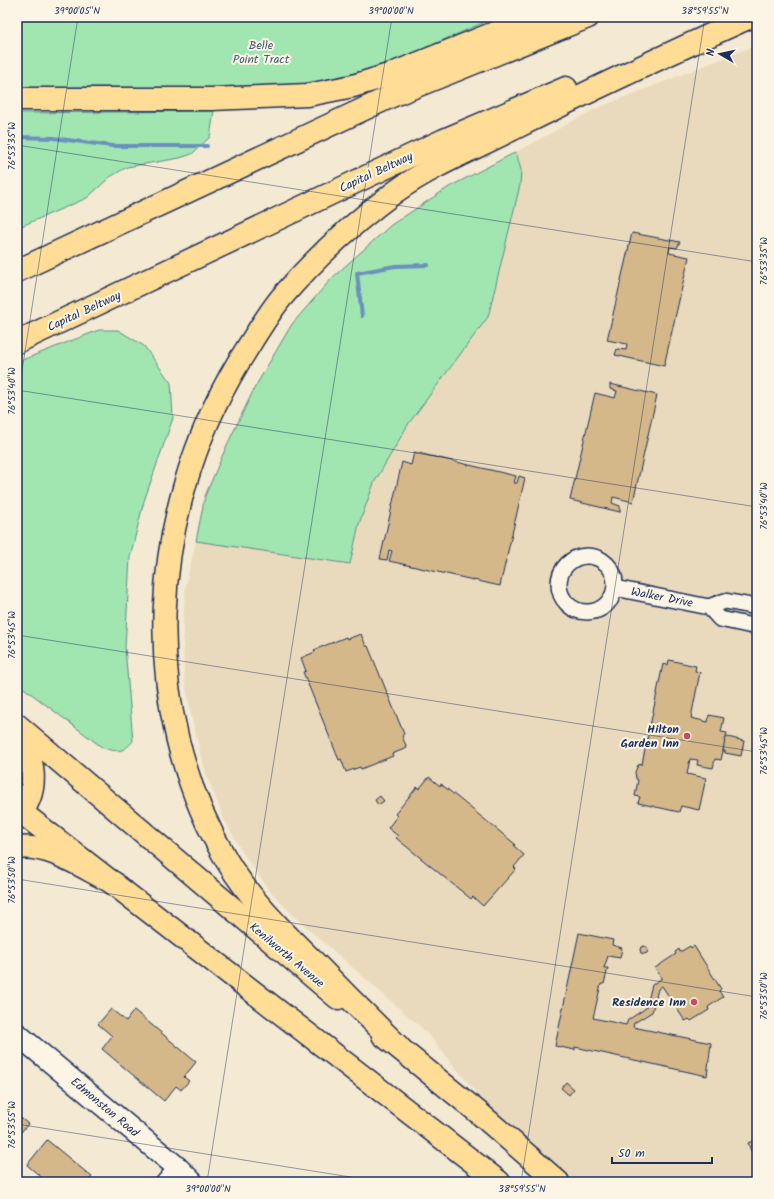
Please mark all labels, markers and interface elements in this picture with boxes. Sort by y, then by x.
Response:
text: 39°00'05"N [54,3,100,19]
text: 39°00'00"N [368,3,414,19]
text: 38°59'55"N [681,3,729,19]
north arrow [700,34,740,74]
park label: Belle Point Tract [233,36,290,69]
text: N [702,48,721,57]
text: 76°53'35"W [4,122,20,170]
street label: Capital Beltway [336,147,417,198]
text: 76°53'35"W [756,237,772,285]
street label: Capital Beltway [44,286,125,337]
text: 76°53'40"W [4,367,20,415]
text: 76°53'40"W [756,482,772,530]
street label: Walker Drive [629,582,695,613]
text: 76°53'45"W [4,611,20,659]
place label: Hilton Garden Inn [621,720,679,753]
text: 76°53'45"W [756,727,772,775]
marker: Hilton Garden Inn [682,731,692,741]
text: 76°53'50"W [4,856,20,904]
street label: Kenilworth Avenue [245,918,329,993]
text: 76°53'50"W [756,972,772,1020]
place label: Residence Inn [612,993,686,1012]
marker: Residence Inn [689,997,699,1007]
street label: Edmonston Road [66,1073,144,1143]
text: 76°53'55"W [4,1101,20,1149]
scale bar [612,1139,712,1165]
text: 50 m [618,1144,645,1163]
text: 39°00'00"N [185,1181,231,1197]
text: 38°59'55"N [498,1181,546,1197]

